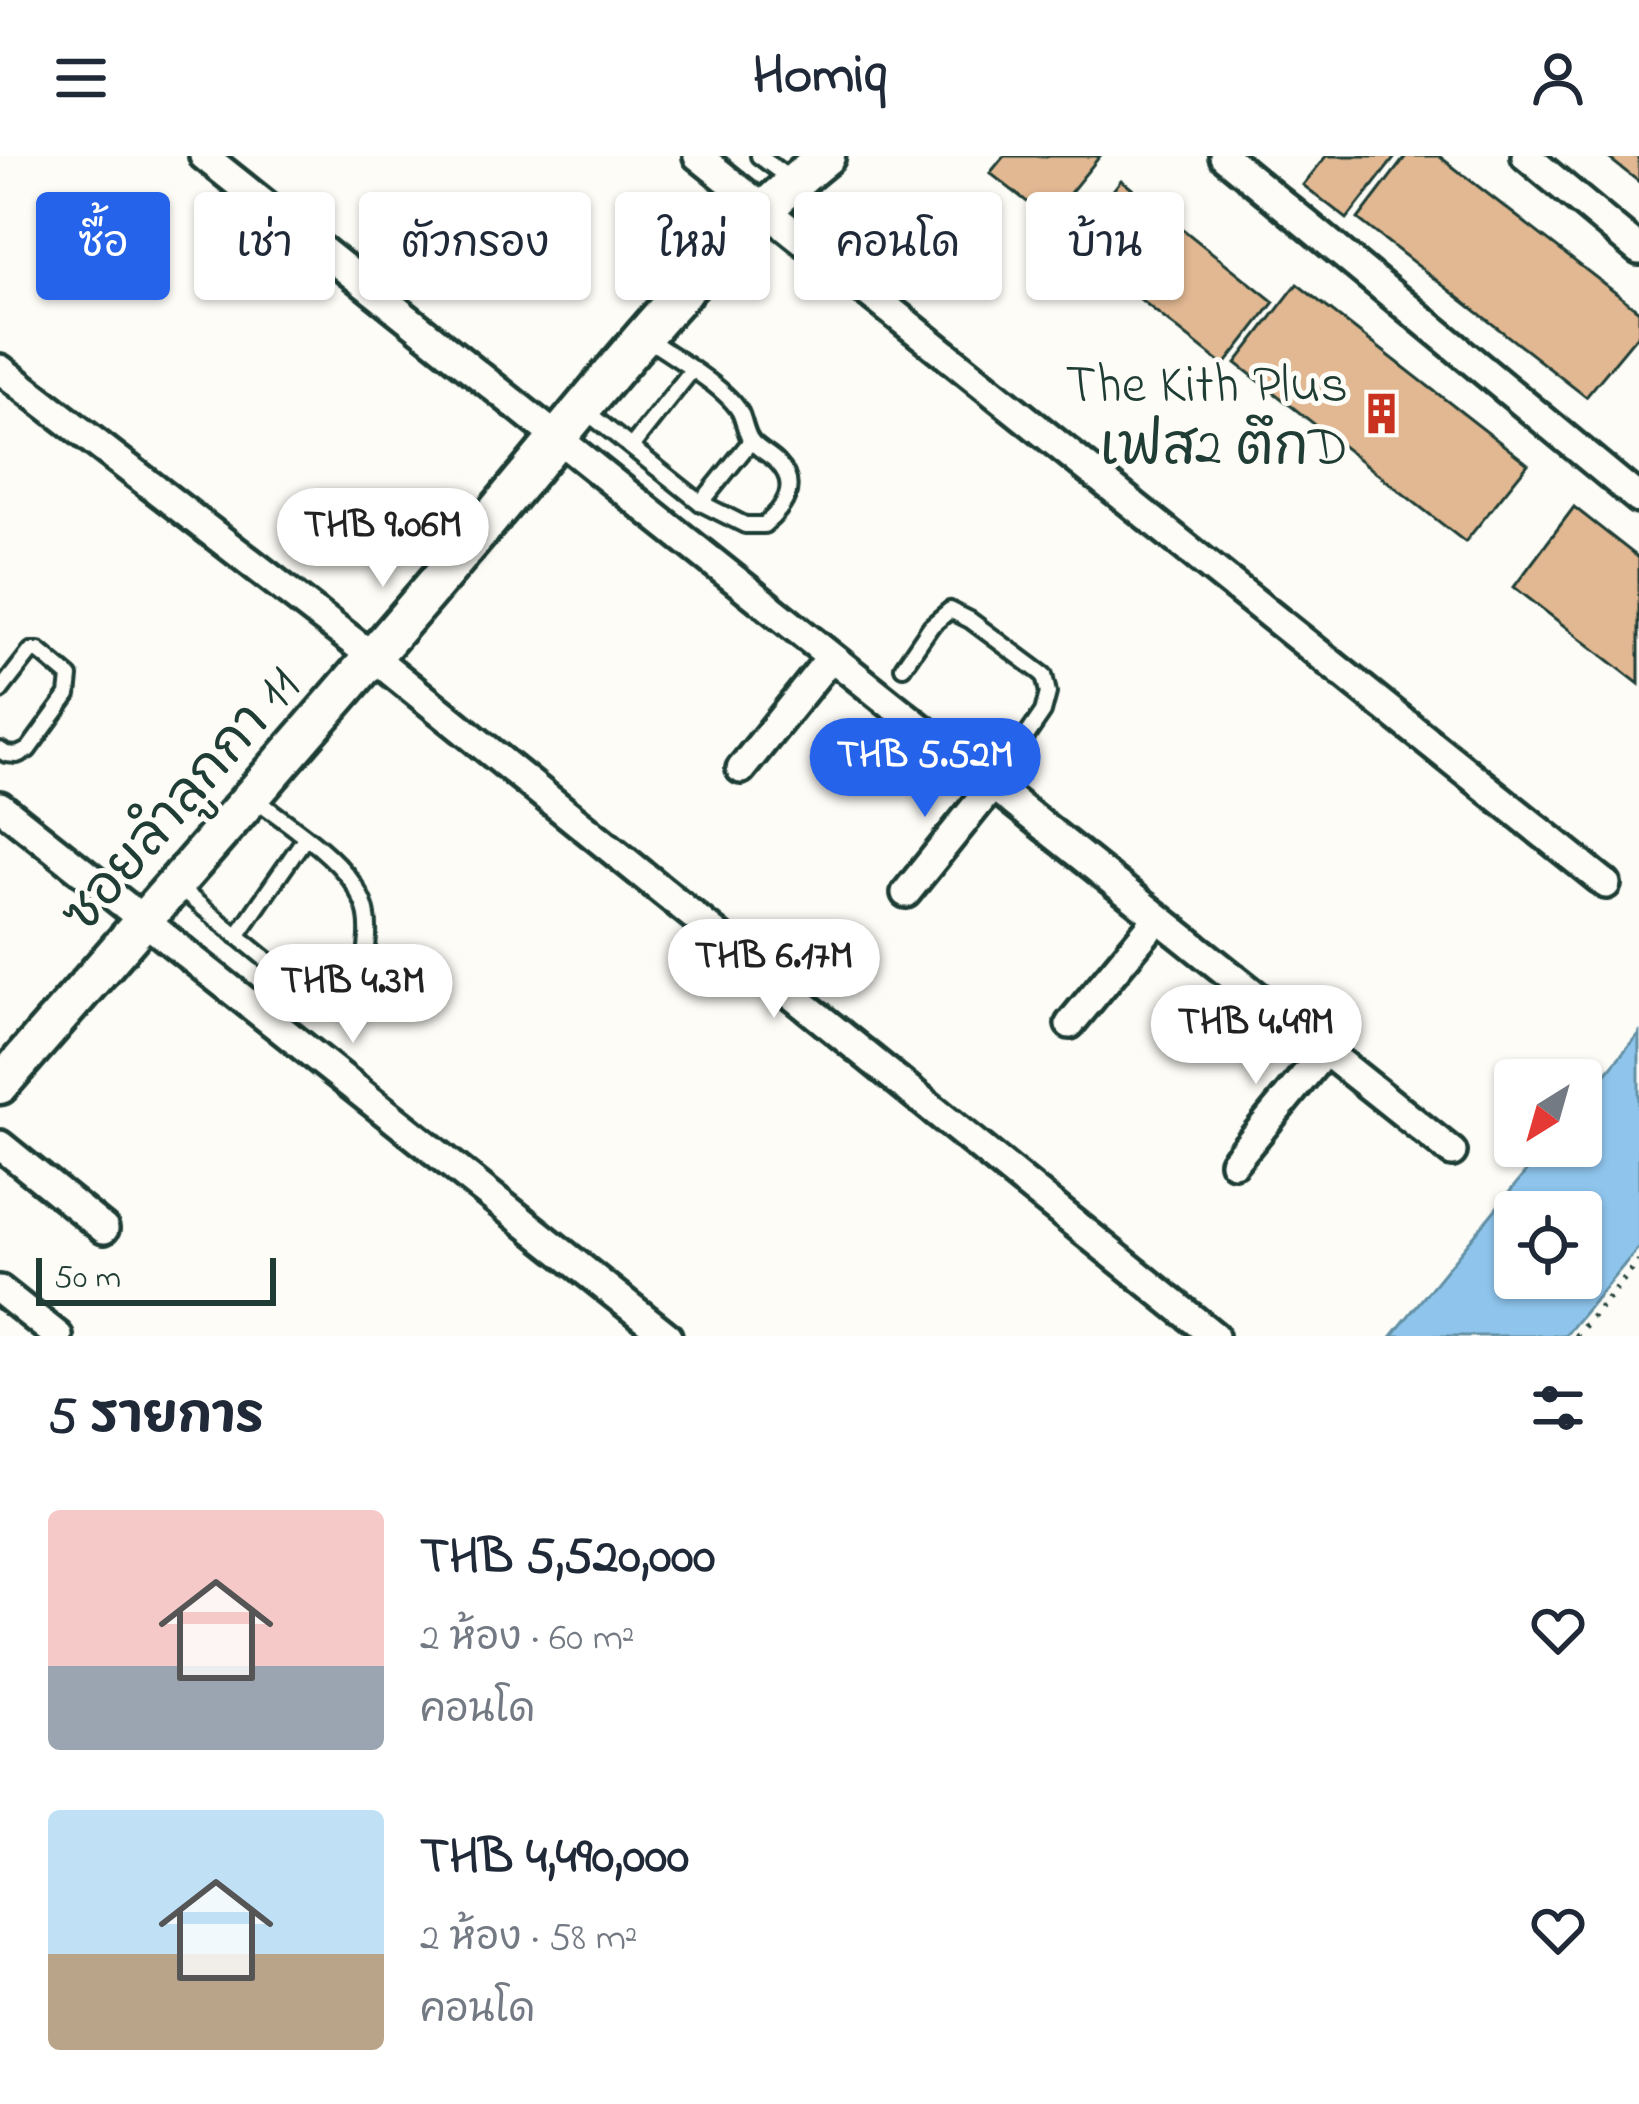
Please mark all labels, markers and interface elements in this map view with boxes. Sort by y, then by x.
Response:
text: Homiq [753,39,886,117]
icon: menu [48,45,114,111]
icon: person [1525,45,1591,111]
chip: ซื้อ [36,192,170,300]
chip: เช่า [194,192,335,300]
chip: ตัวกรอง [359,192,591,300]
chip: ใหม่ [615,192,770,300]
chip: คอนโด [794,192,1002,300]
chip: บ้าน [1026,192,1184,300]
place label: The Kith Plus เฟส2 ตึกD [1065,349,1348,489]
building icon: The Kith Plus เฟส2 ตึกD [1359,390,1405,436]
pin: THB 9.06M [246,488,520,590]
text: THB 9.06M [304,498,462,555]
street label: ซอยลำลูกกา 11 [46,652,321,952]
pin: THB 5.52M [788,718,1062,820]
text: THB 5.52M [837,728,1013,785]
pin: THB 6.17M [637,919,911,1021]
text: THB 6.17M [695,929,853,986]
pin: THB 4.3M [229,944,477,1046]
text: THB 4.3M [281,954,425,1011]
pin: THB 4.49M [1119,985,1393,1087]
text: THB 4.49M [1178,995,1334,1052]
north arrow [1494,1059,1602,1167]
map controls [1494,1059,1602,1299]
button: locate [1494,1191,1602,1299]
scale bar [36,1252,276,1305]
text: 50 m [54,1255,121,1303]
icon: filters [1525,1375,1591,1441]
text: 5 รายการ [48,1381,264,1456]
text: THB 5,520,000 [420,1521,715,1596]
icon: home [144,1558,288,1702]
icon: heart [1525,1597,1591,1663]
text: 2 ห้อง · 60 m² [420,1611,635,1668]
text: คอนโด [420,1683,535,1740]
text: THB 4,490,000 [420,1821,689,1896]
icon: home [144,1858,288,2002]
icon: heart [1525,1897,1591,1963]
text: 2 ห้อง · 58 m² [420,1911,638,1968]
text: คอนโด [420,1983,535,2040]

